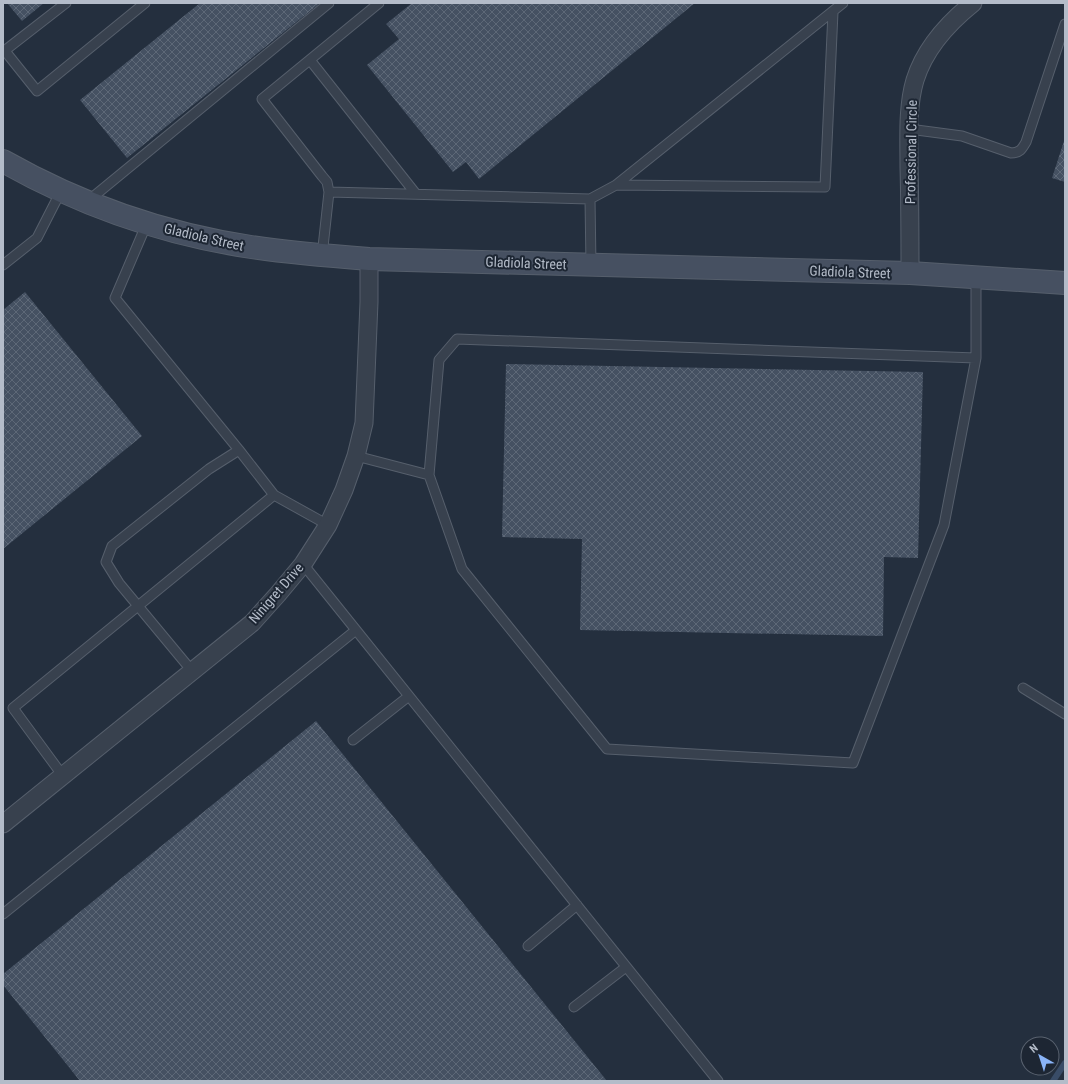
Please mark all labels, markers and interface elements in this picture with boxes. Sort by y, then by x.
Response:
street label: Professional Circle [902,99,920,204]
street label: Gladiola Street [163,220,245,254]
street label: Gladiola Street [485,254,567,272]
street label: Gladiola Street [809,263,891,281]
street label: Ninigret Drive [245,559,307,626]
north arrow [1020,1036,1060,1076]
text: N [1027,1041,1041,1056]

